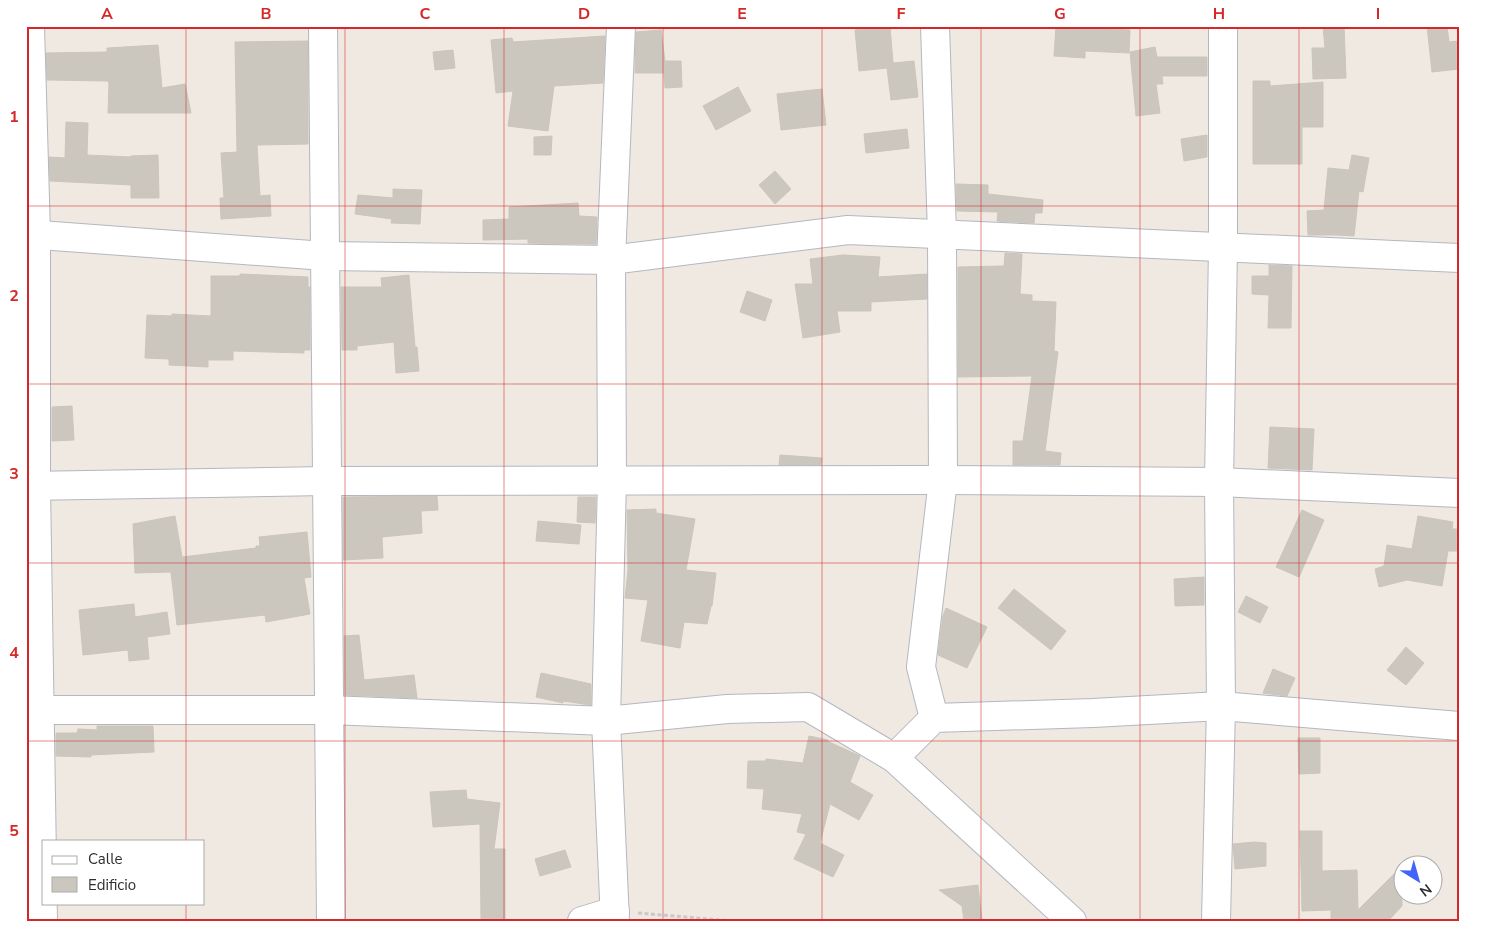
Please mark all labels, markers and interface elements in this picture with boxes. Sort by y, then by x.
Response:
text: A [101,3,113,25]
text: B [260,3,272,25]
text: C [420,3,431,25]
text: D [578,3,590,25]
text: E [737,3,747,25]
text: F [897,3,906,25]
text: G [1054,3,1066,25]
text: H [1213,3,1225,25]
text: I [1376,3,1380,25]
text: 1 [9,106,19,128]
text: 2 [9,285,19,307]
text: 3 [9,463,19,485]
text: 4 [9,642,19,664]
text: 5 [9,820,19,842]
legend [42,840,205,904]
text: Calle [88,849,123,869]
north arrow [1392,854,1442,904]
text: Edificio [88,875,136,895]
text: N [1416,879,1435,901]

